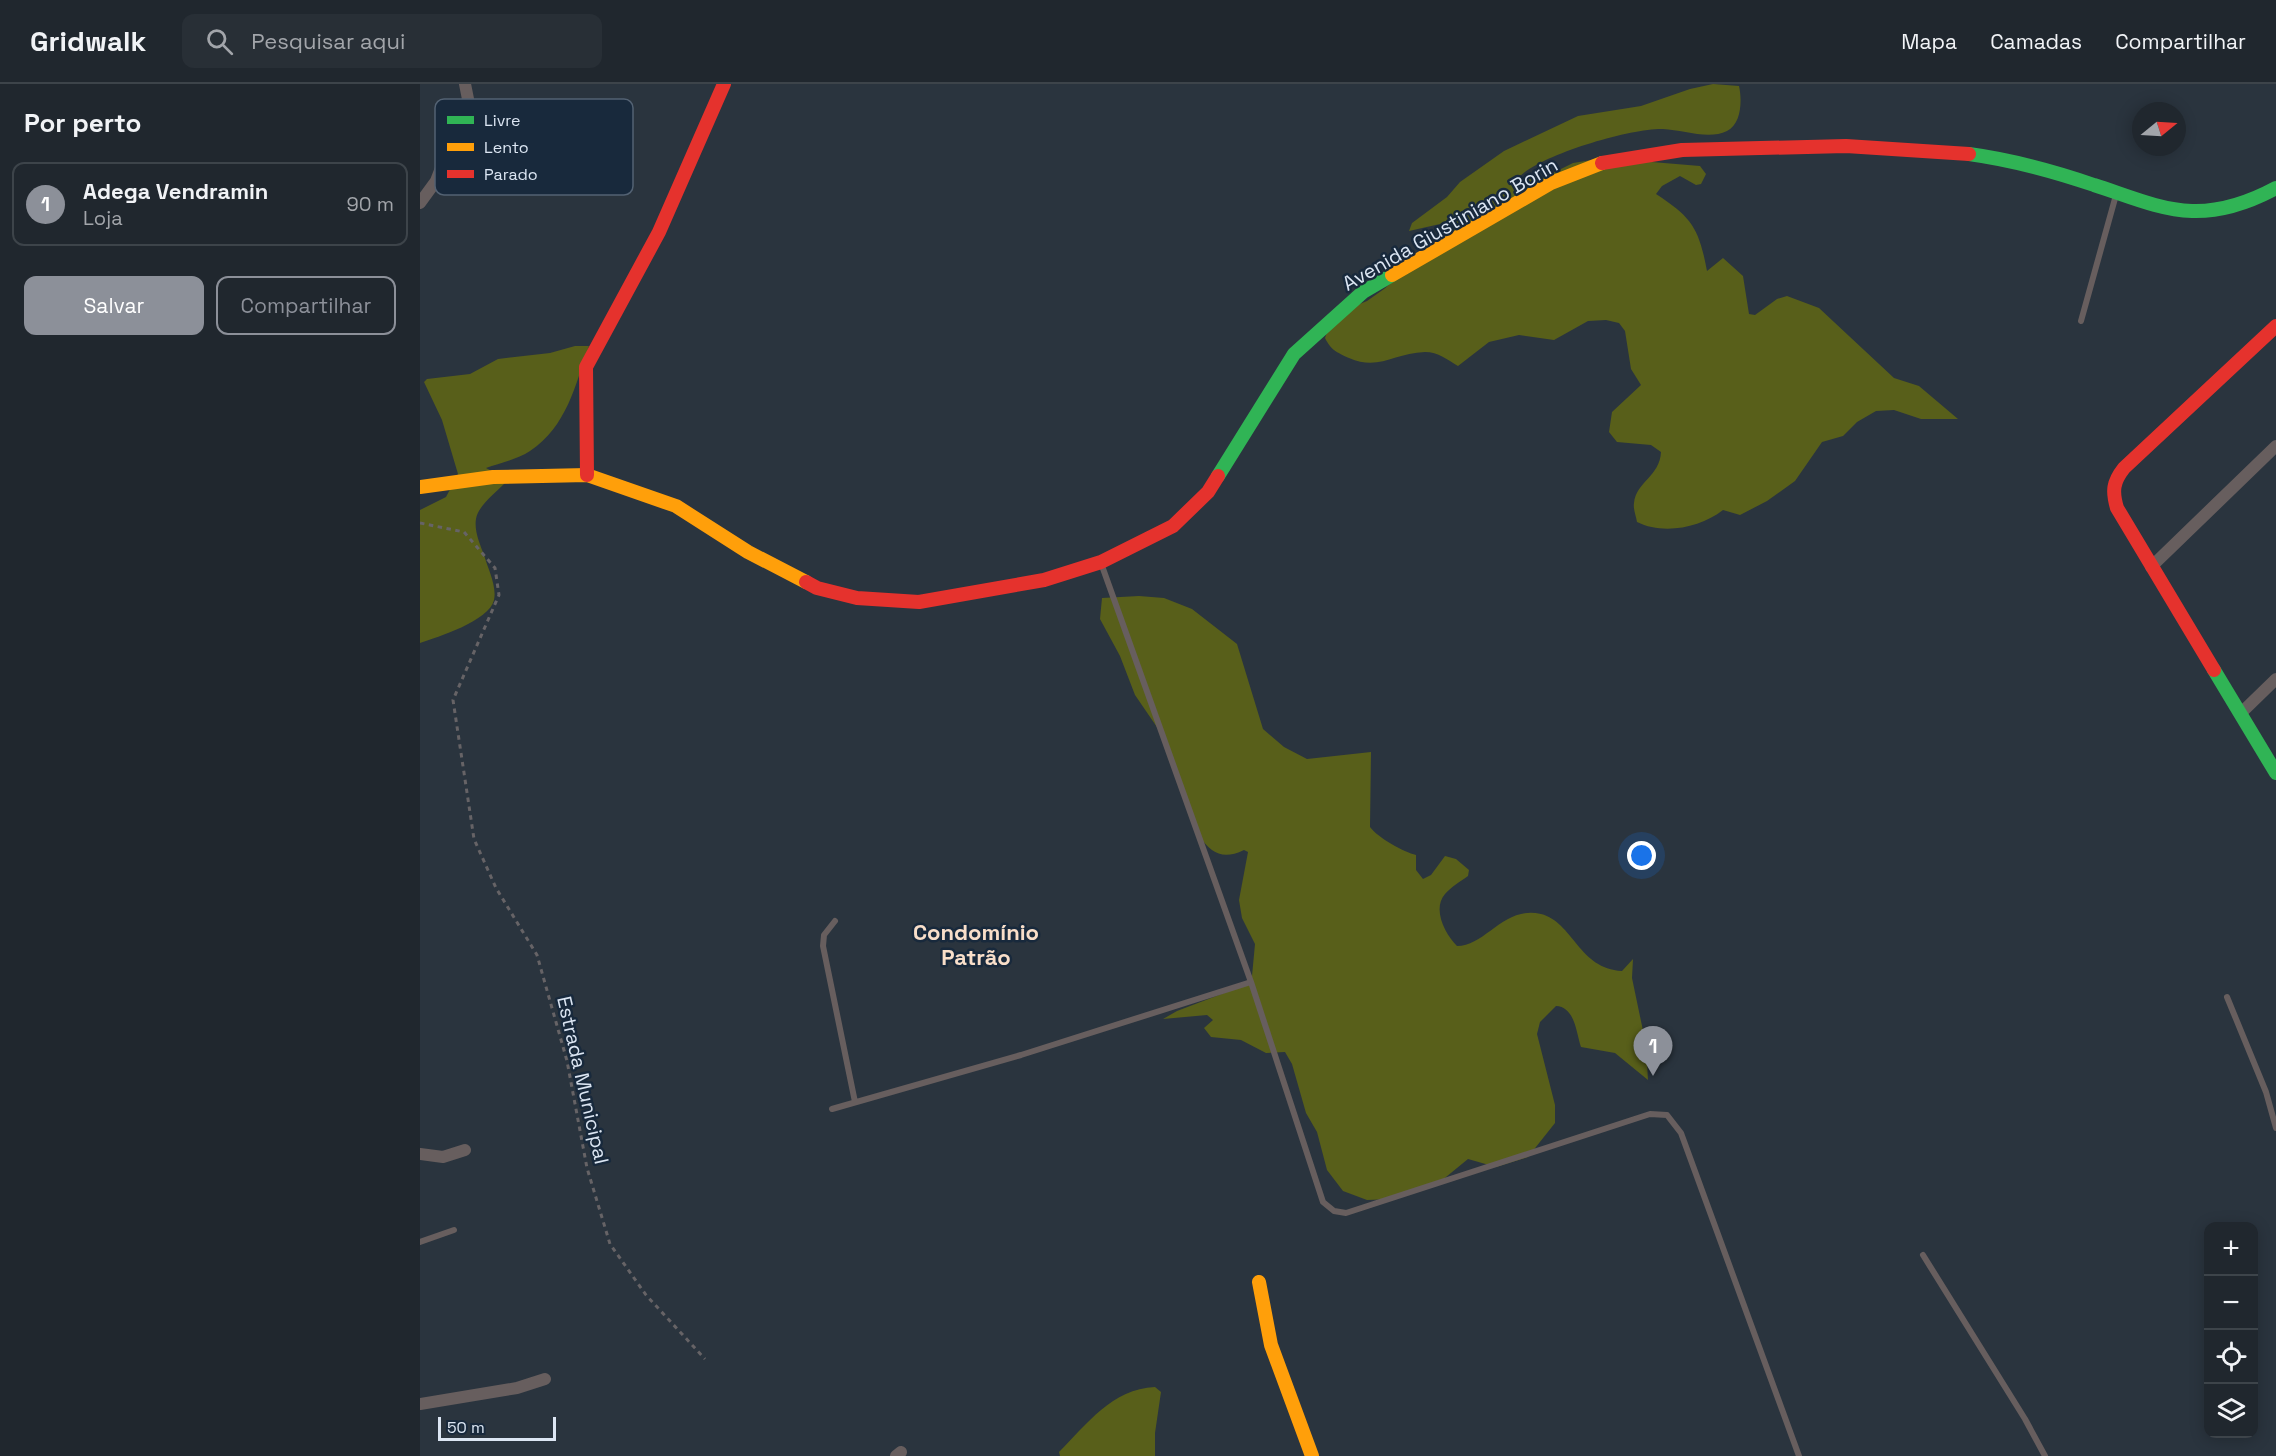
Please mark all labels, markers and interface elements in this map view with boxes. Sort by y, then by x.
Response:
search box [182,14,602,68]
text: Gridwalk [30,23,146,59]
icon: search [203,25,236,58]
text: Pesquisar aqui [251,27,405,55]
text: Mapa [1901,28,1957,55]
text: Camadas [1990,28,2082,55]
text: Compartilhar [2115,28,2246,55]
legend [435,99,633,195]
north arrow [2132,102,2186,156]
text: Por perto [24,106,141,140]
text: Livre [484,110,521,131]
text: Lento [484,137,529,158]
street label: Avenida Giustiniano Borin [1338,152,1562,296]
text: Parado [484,164,538,185]
text: Adega Vendramin [83,177,268,205]
text: 1 [41,191,50,217]
text: 90 m [347,191,394,217]
text: Loja [83,205,123,231]
button: Salvar [24,276,204,335]
button: Compartilhar [216,276,396,335]
your location [1627,841,1656,870]
district label: Condomínio Patrão [913,918,1039,971]
street label: Estrada Municipal [551,993,615,1167]
pin: 1 [1634,1026,1672,1076]
map controls [2204,1222,2258,1438]
button: + [2204,1222,2258,1276]
button: − [2204,1276,2258,1330]
button: locate [2204,1330,2258,1384]
button: layers [2204,1384,2258,1438]
scale bar [438,1414,556,1442]
text: 50 m [447,1417,485,1438]

